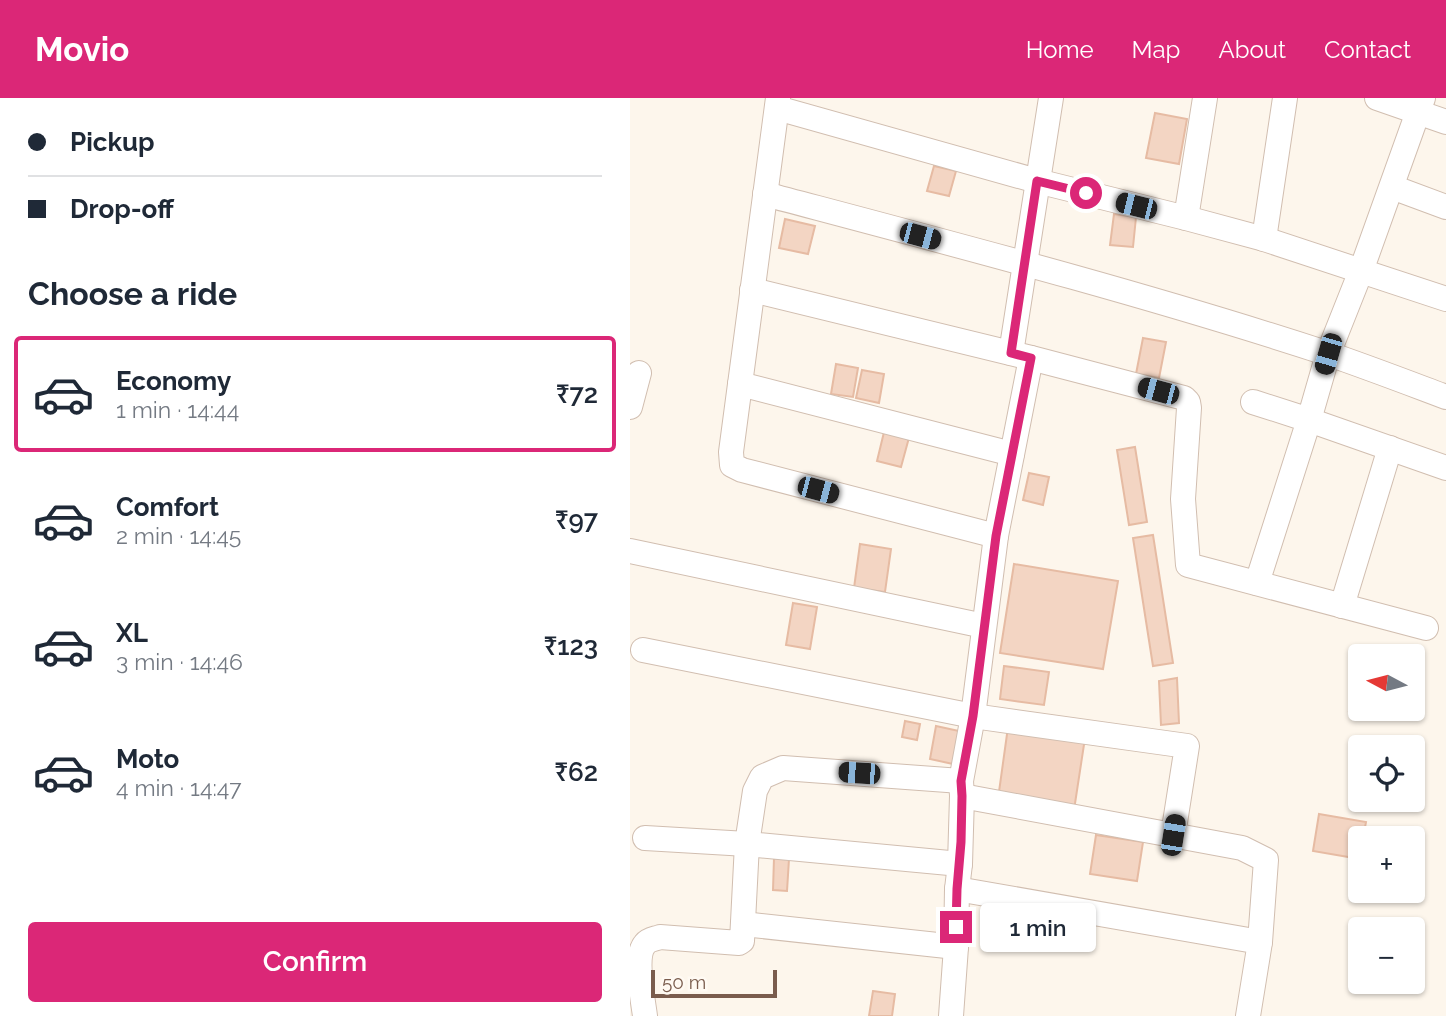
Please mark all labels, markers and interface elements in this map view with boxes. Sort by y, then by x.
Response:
text: Movio [35,30,129,69]
text: Home [1026,35,1094,64]
text: Map [1132,35,1180,64]
text: About [1218,35,1286,64]
text: Contact [1324,35,1411,64]
text: Pickup [70,127,155,157]
route start [1070,177,1102,209]
car [1114,191,1159,221]
text: Drop-off [70,194,174,224]
car [897,220,944,252]
text: Choose a ride [28,275,237,312]
car [1313,331,1344,377]
icon: car [32,363,95,426]
text: Economy [116,366,231,396]
car [1135,375,1182,407]
text: ₹72 [556,379,598,409]
text: 1 min · 14:44 [116,396,239,423]
car [795,474,842,506]
icon: car [32,489,95,552]
text: Comfort [116,492,219,522]
text: ₹97 [555,505,598,535]
text: 2 min · 14:45 [116,522,241,549]
icon: car [32,615,95,678]
text: XL [116,618,148,648]
text: ₹123 [544,631,598,661]
north arrow [1348,644,1424,721]
map controls [1348,644,1425,994]
text: 3 min · 14:46 [116,648,243,675]
button: locate [1348,735,1425,812]
icon: car [32,741,95,804]
text: Moto [116,744,179,774]
text: ₹62 [555,757,598,787]
car [838,761,881,785]
text: 4 min · 14:47 [116,774,242,801]
car [1160,813,1187,857]
button: + [1348,826,1425,903]
callout: 1 min [980,902,1096,952]
route end [940,911,972,943]
text: 1 min [1009,914,1067,941]
button: − [1348,917,1425,994]
button: Confirm [28,922,602,1002]
scale bar [651,967,777,999]
text: 50 m [662,971,706,993]

